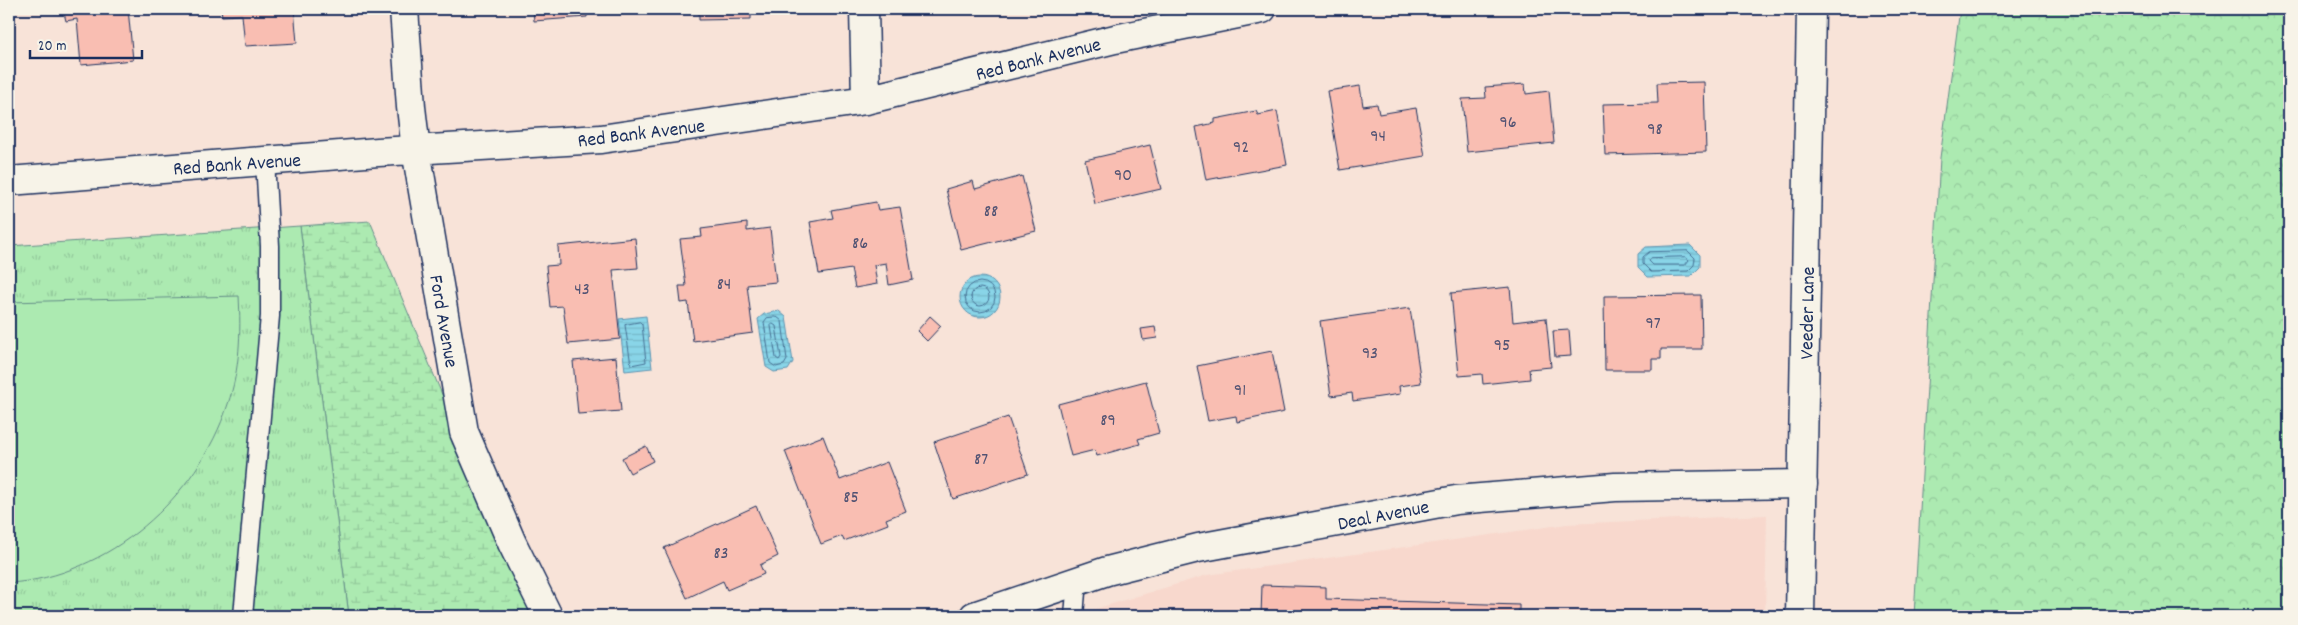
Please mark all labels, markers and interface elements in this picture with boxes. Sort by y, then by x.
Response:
scale bar [30,28,142,60]
street label: Red Bank Avenue [973,32,1104,90]
text: 20 m [38,36,66,58]
house number: 96 [1499,111,1517,136]
street label: Red Bank Avenue [576,113,707,157]
house number: 98 [1647,118,1663,143]
house number: 94 [1370,125,1386,150]
house number: 92 [1233,136,1249,161]
street label: Red Bank Avenue [172,148,302,184]
house number: 90 [1114,164,1132,189]
house number: 88 [984,200,998,225]
house number: 86 [852,232,868,257]
street label: Veeder Lane [1794,266,1824,360]
street label: Ford Avenue [420,273,464,370]
house number: 84 [717,273,731,298]
house number: 43 [574,278,590,303]
house number: 97 [1645,312,1661,337]
house number: 95 [1494,334,1510,359]
house number: 93 [1362,342,1378,367]
house number: 91 [1234,379,1246,404]
house number: 89 [1100,409,1116,434]
house number: 87 [974,448,988,473]
house number: 85 [843,486,859,511]
street label: Deal Avenue [1335,494,1432,540]
house number: 83 [713,542,729,567]

